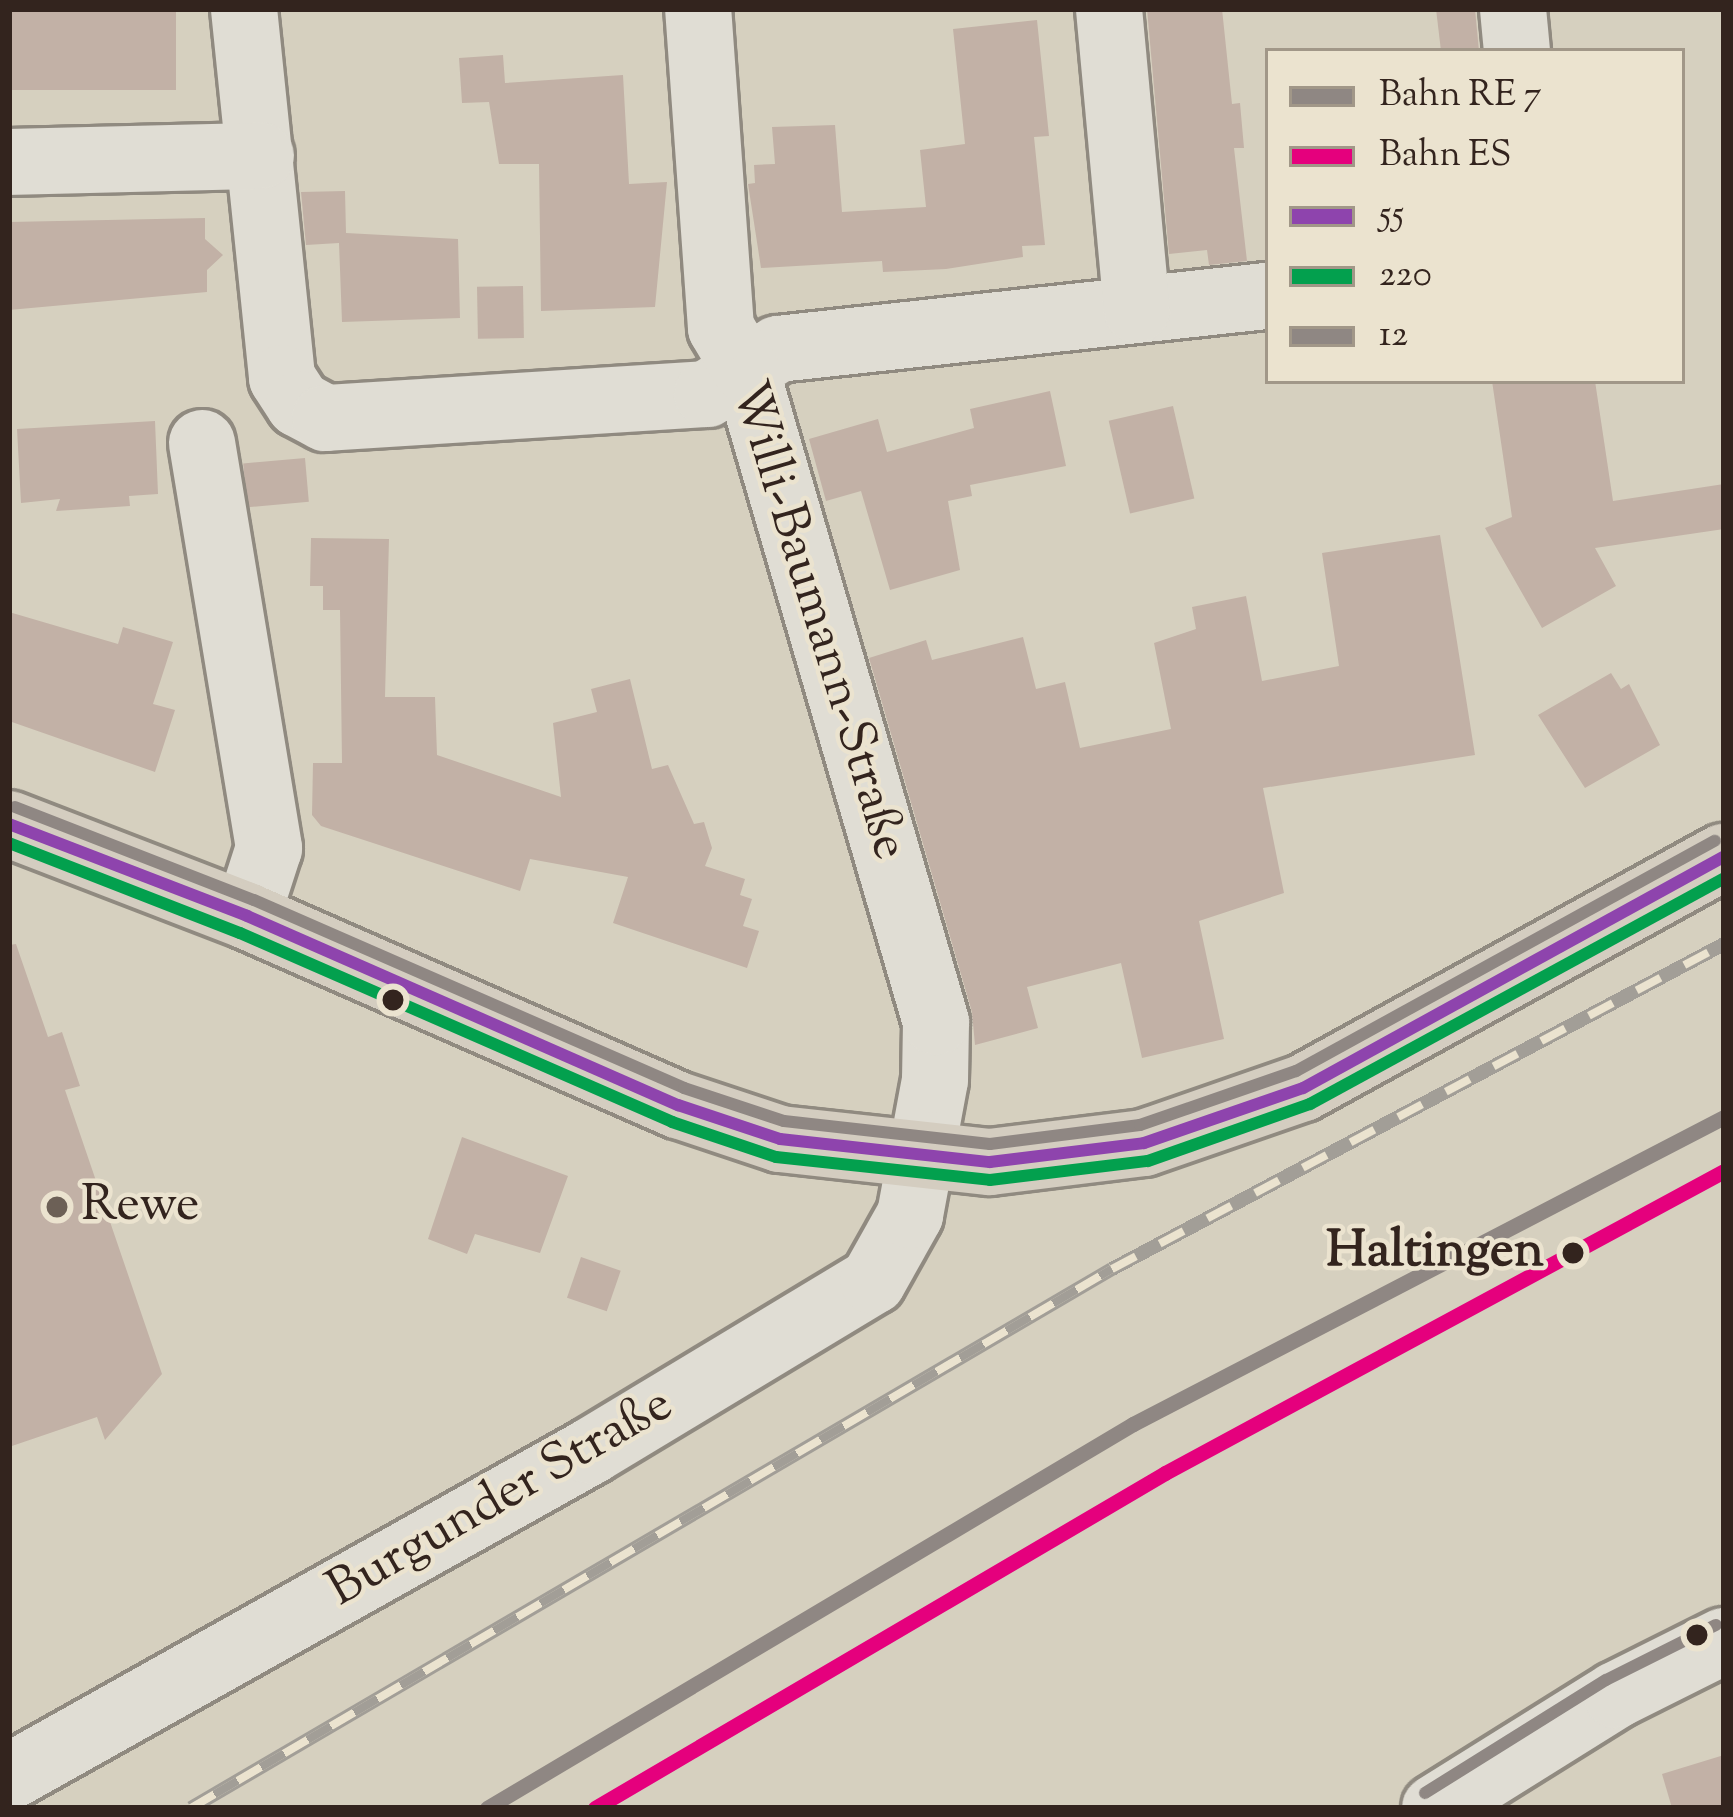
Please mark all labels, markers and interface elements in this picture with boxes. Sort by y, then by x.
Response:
legend [1265,48,1685,384]
text: Bahn RE 7 [1379,70,1542,122]
text: Bahn ES [1379,130,1512,182]
text: 55 [1379,190,1404,242]
text: 220 [1379,250,1432,302]
text: 12 [1379,310,1408,362]
street label: Willi-Baumann-Straße [715,375,919,867]
unlabelled marker [382,989,404,1011]
place label: Rewe [81,1176,200,1238]
marker: Rewe [44,1194,70,1220]
place label: Haltingen [1326,1222,1544,1284]
marker: Haltingen [1556,1236,1590,1270]
street label: Burgunder Straße [318,1376,684,1622]
unlabelled marker [1686,1624,1708,1646]

